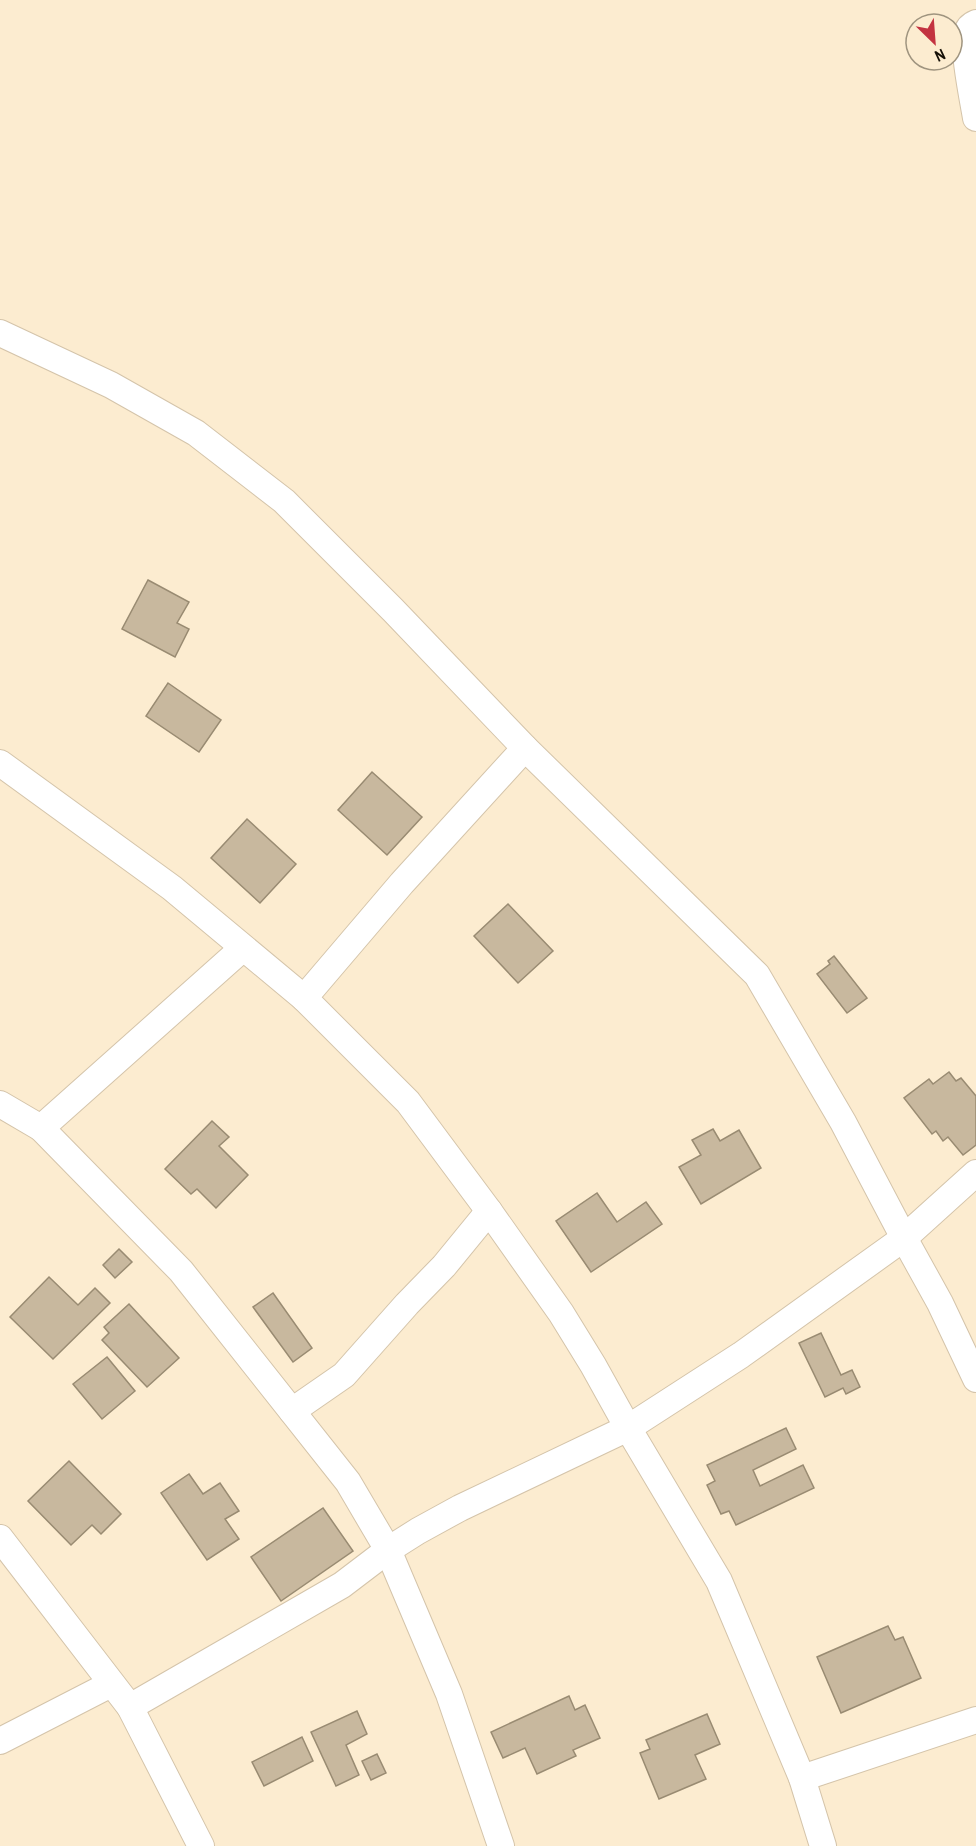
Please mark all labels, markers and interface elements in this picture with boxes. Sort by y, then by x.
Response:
north arrow [904,12,964,72]
text: N [931,44,949,68]

